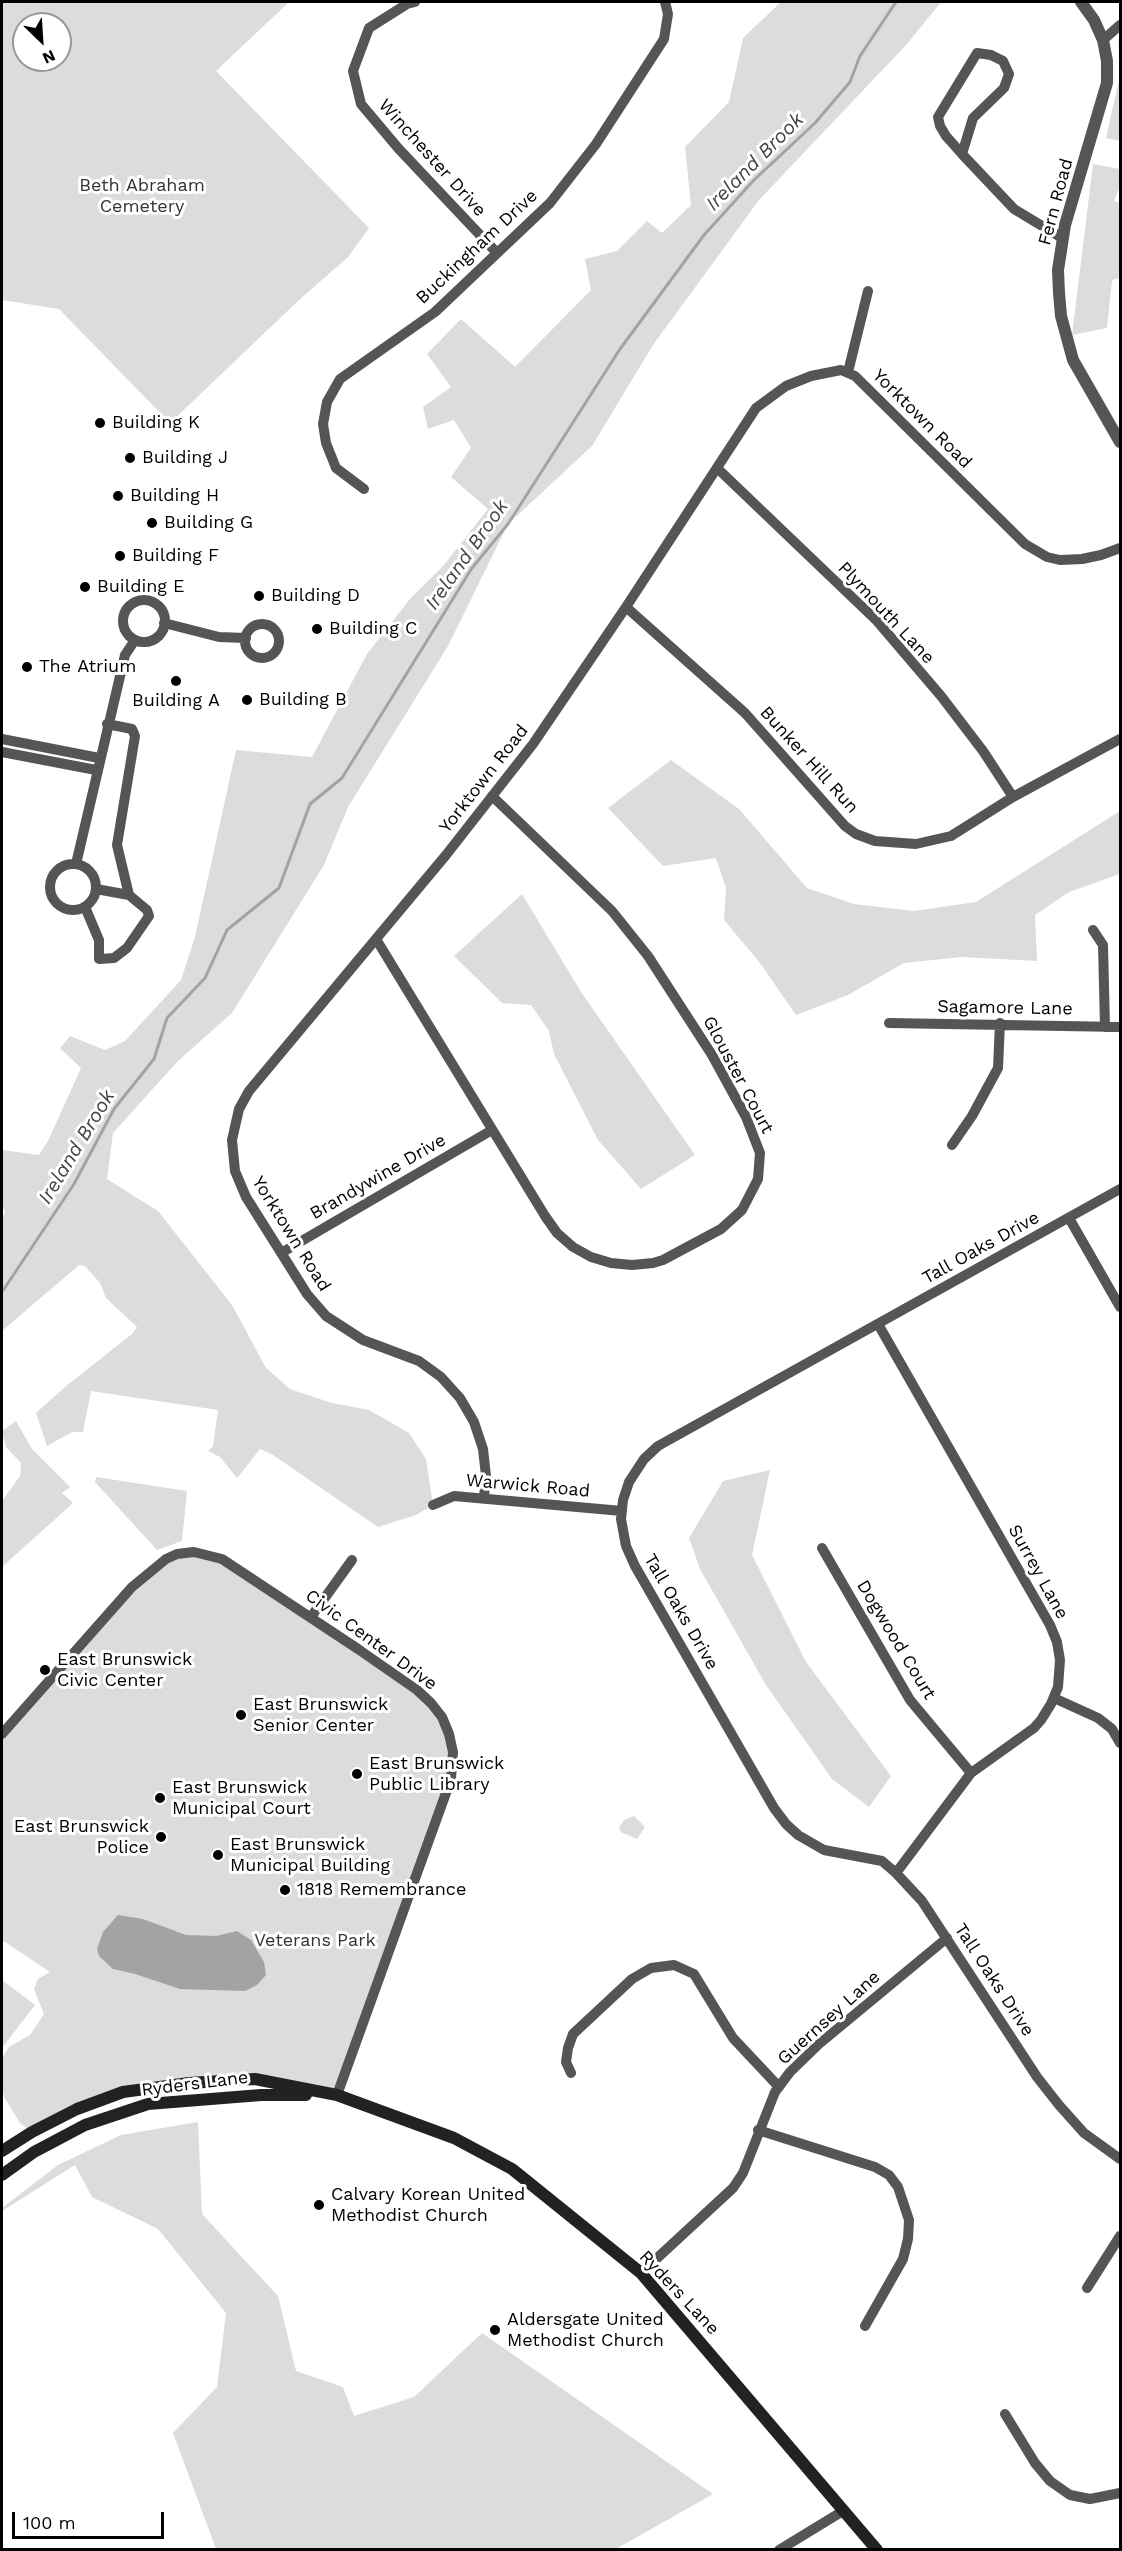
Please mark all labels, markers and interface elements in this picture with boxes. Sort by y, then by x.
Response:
north arrow [12,12,72,72]
text: N [40,46,58,68]
street label: Winchester Drive [374,95,490,221]
water label: Ireland Brook [701,108,809,216]
street label: Fern Road [1034,156,1078,248]
park label: Beth Abraham Cemetery [79,175,205,218]
street label: Buckingham Drive [412,185,542,309]
street label: Yorktown Road [868,365,976,473]
place label: Building K [112,412,200,434]
marker: Building K [93,416,107,430]
place label: Building J [142,447,228,469]
marker: Building J [123,451,137,465]
place label: Building H [130,485,219,507]
marker: Building H [111,489,125,503]
water label: Ireland Brook [420,495,514,615]
place label: Building G [164,512,253,534]
marker: Building G [145,516,159,530]
place label: Building F [132,545,219,567]
marker: Building F [113,549,127,563]
street label: Plymouth Lane [833,557,939,669]
place label: Building E [97,576,185,598]
marker: Building E [78,580,92,594]
place label: Building D [271,585,360,607]
marker: Building D [252,589,266,603]
place label: Building C [329,618,417,640]
marker: Building C [310,622,324,636]
place label: The Atrium [39,656,136,678]
marker: The Atrium [20,660,34,674]
marker: Building A [169,674,183,688]
place label: Building B [259,689,347,711]
place label: Building A [132,690,220,712]
marker: Building B [240,693,254,707]
street label: Bunker Hill Run [755,702,863,818]
street label: Yorktown Road [435,720,533,838]
street label: Sagamore Lane [937,996,1073,1020]
street label: Glouster Court [698,1013,778,1137]
water label: Ireland Brook [34,1086,120,1208]
street label: Brandywine Drive [306,1129,450,1225]
street label: Yorktown Road [247,1172,335,1296]
street label: Tall Oaks Drive [919,1207,1043,1289]
street label: Warwick Road [465,1470,591,1502]
street label: Surrey Lane [1003,1521,1073,1623]
street label: Tall Oaks Drive [639,1550,723,1674]
street label: Dogwood Court [852,1576,940,1704]
street label: Civic Center Drive [301,1585,441,1695]
place label: East Brunswick Civic Center [57,1649,192,1692]
marker: East Brunswick Civic Center [38,1663,52,1677]
place label: East Brunswick Senior Center [253,1694,388,1736]
marker: East Brunswick Senior Center [234,1708,248,1722]
place label: East Brunswick Public Library [369,1753,504,1796]
marker: East Brunswick Public Library [350,1767,364,1781]
place label: East Brunswick Municipal Court [172,1777,311,1820]
marker: East Brunswick Municipal Court [153,1791,167,1805]
place label: East Brunswick Police [14,1816,149,1858]
marker: East Brunswick Police [154,1830,168,1844]
place label: East Brunswick Municipal Building [230,1834,390,1876]
marker: East Brunswick Municipal Building [211,1848,225,1862]
place label: 1818 Remembrance [297,1879,466,1901]
marker: 1818 Remembrance [278,1883,292,1897]
street label: Tall Oaks Drive [949,1919,1039,2041]
park label: Veterans Park [254,1930,376,1952]
street label: Guernsey Lane [773,1966,885,2070]
street label: Ryders Lane [140,2067,250,2101]
place label: Calvary Korean United Methodist Church [331,2184,525,2226]
marker: Calvary Korean United Methodist Church [312,2198,326,2212]
street label: Ryders Lane [634,2246,724,2340]
place label: Aldersgate United Methodist Church [507,2309,664,2352]
marker: Aldersgate United Methodist Church [488,2323,502,2337]
scale bar [15,2500,166,2538]
text: 100 m [23,2512,76,2533]

